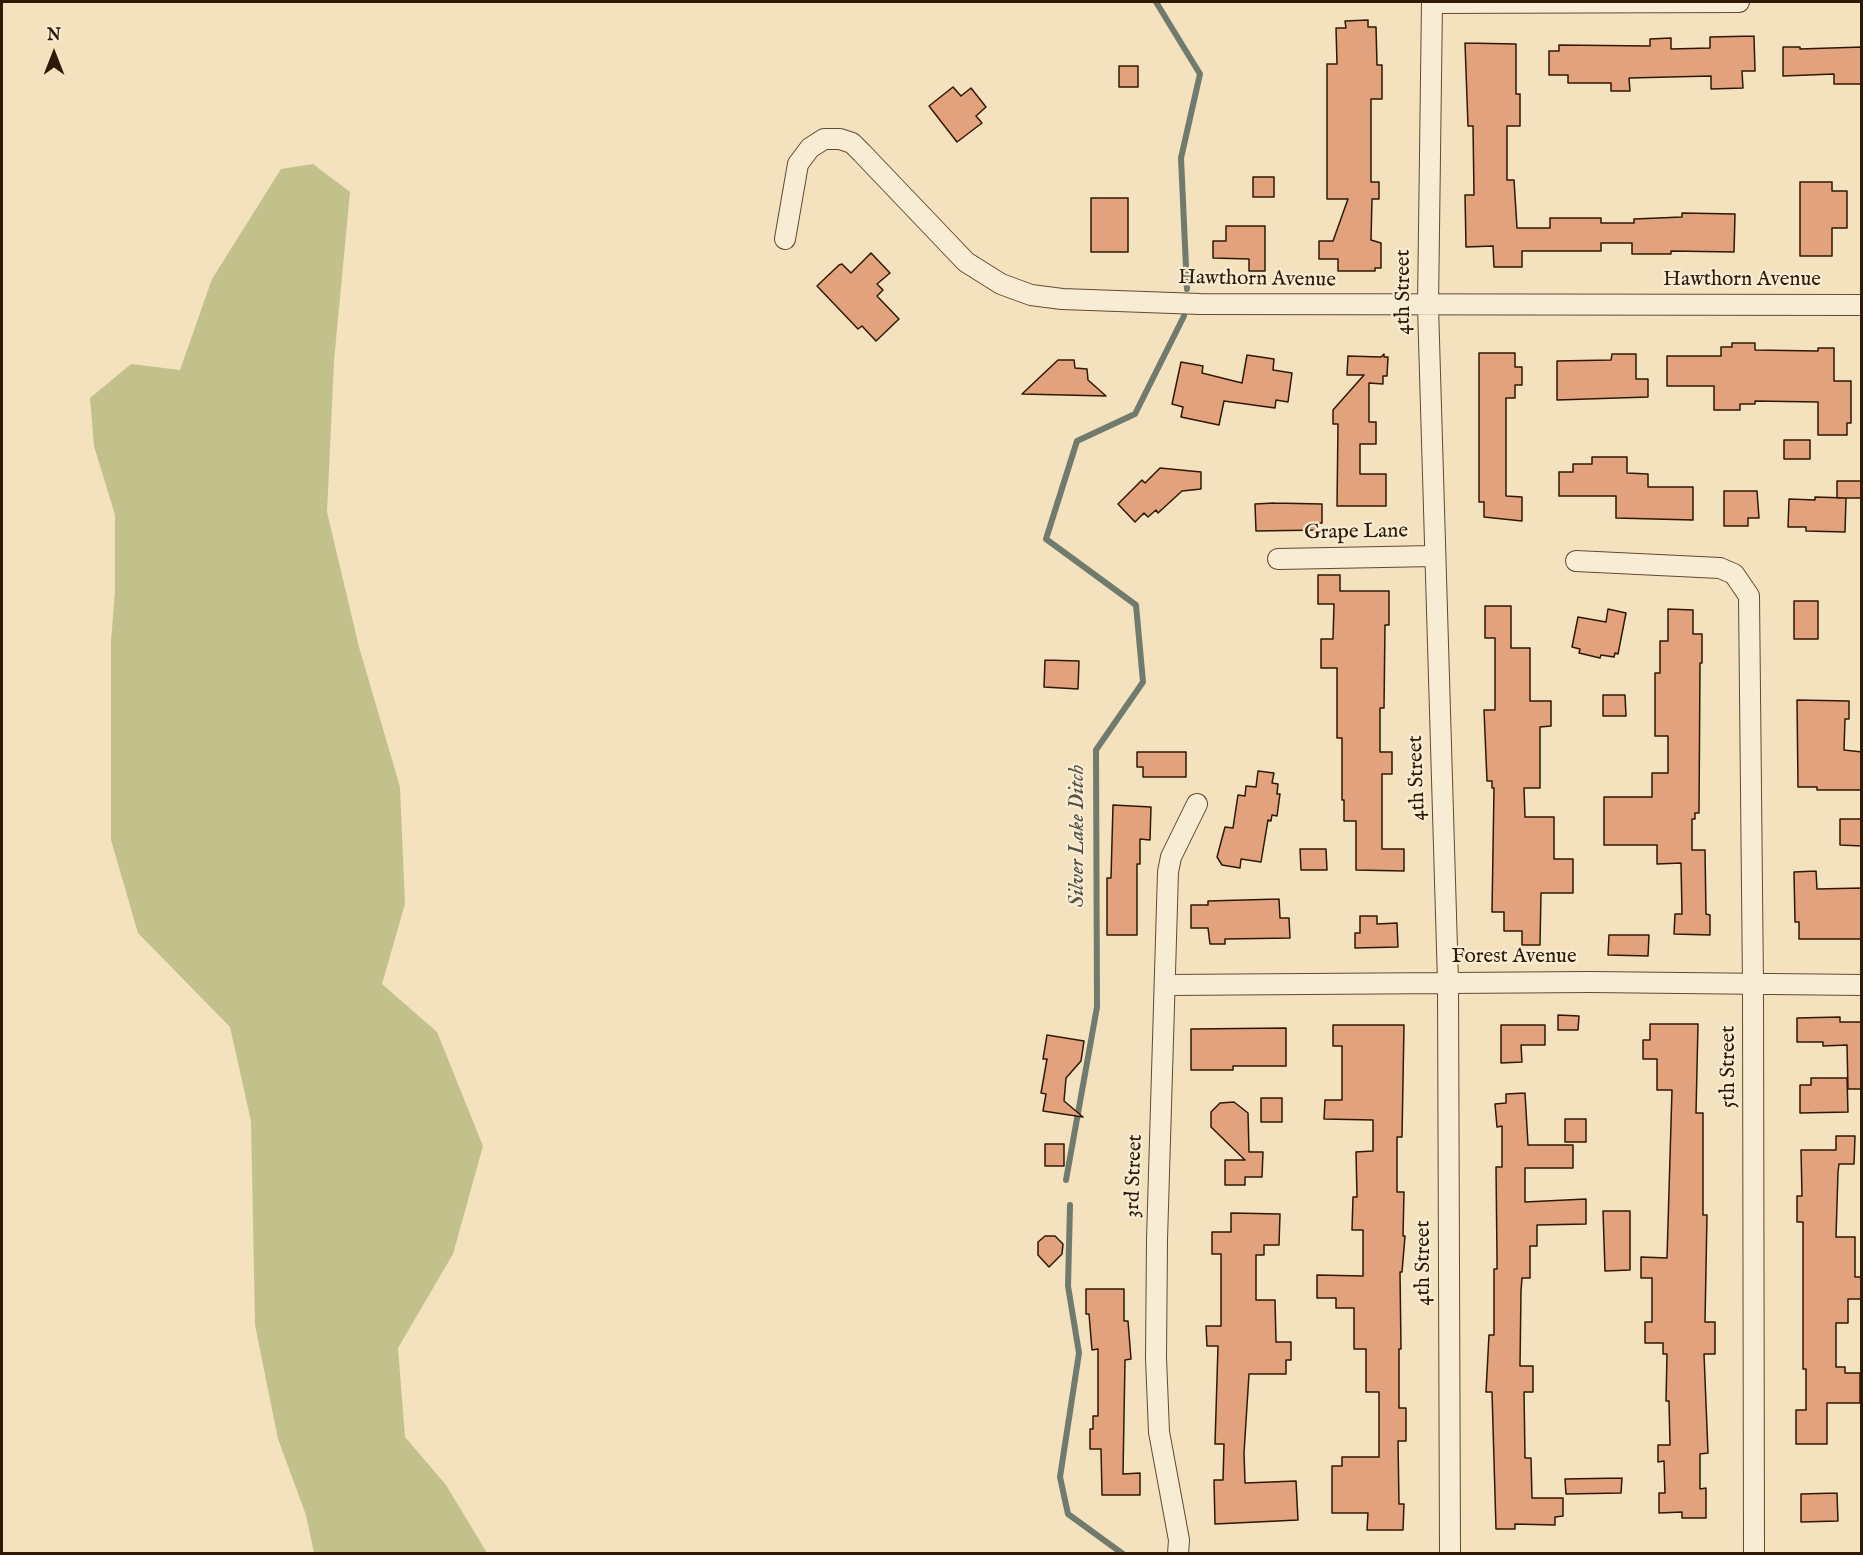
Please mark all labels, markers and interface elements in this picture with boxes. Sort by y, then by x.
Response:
north arrow [24,24,84,84]
text: N [47,26,61,46]
street label: 4th Street [1392,249,1418,335]
street label: Hawthorn Avenue [1178,266,1336,294]
street label: Hawthorn Avenue [1663,268,1821,294]
street label: Grape Lane [1304,519,1408,547]
street label: 4th Street [1404,735,1432,821]
water label: Silver Lake Ditch [1065,765,1091,907]
street label: Forest Avenue [1451,945,1577,971]
street label: 5th Street [1717,1026,1743,1108]
street label: 3rd Street [1121,1134,1149,1218]
street label: 4th Street [1412,1220,1438,1306]

